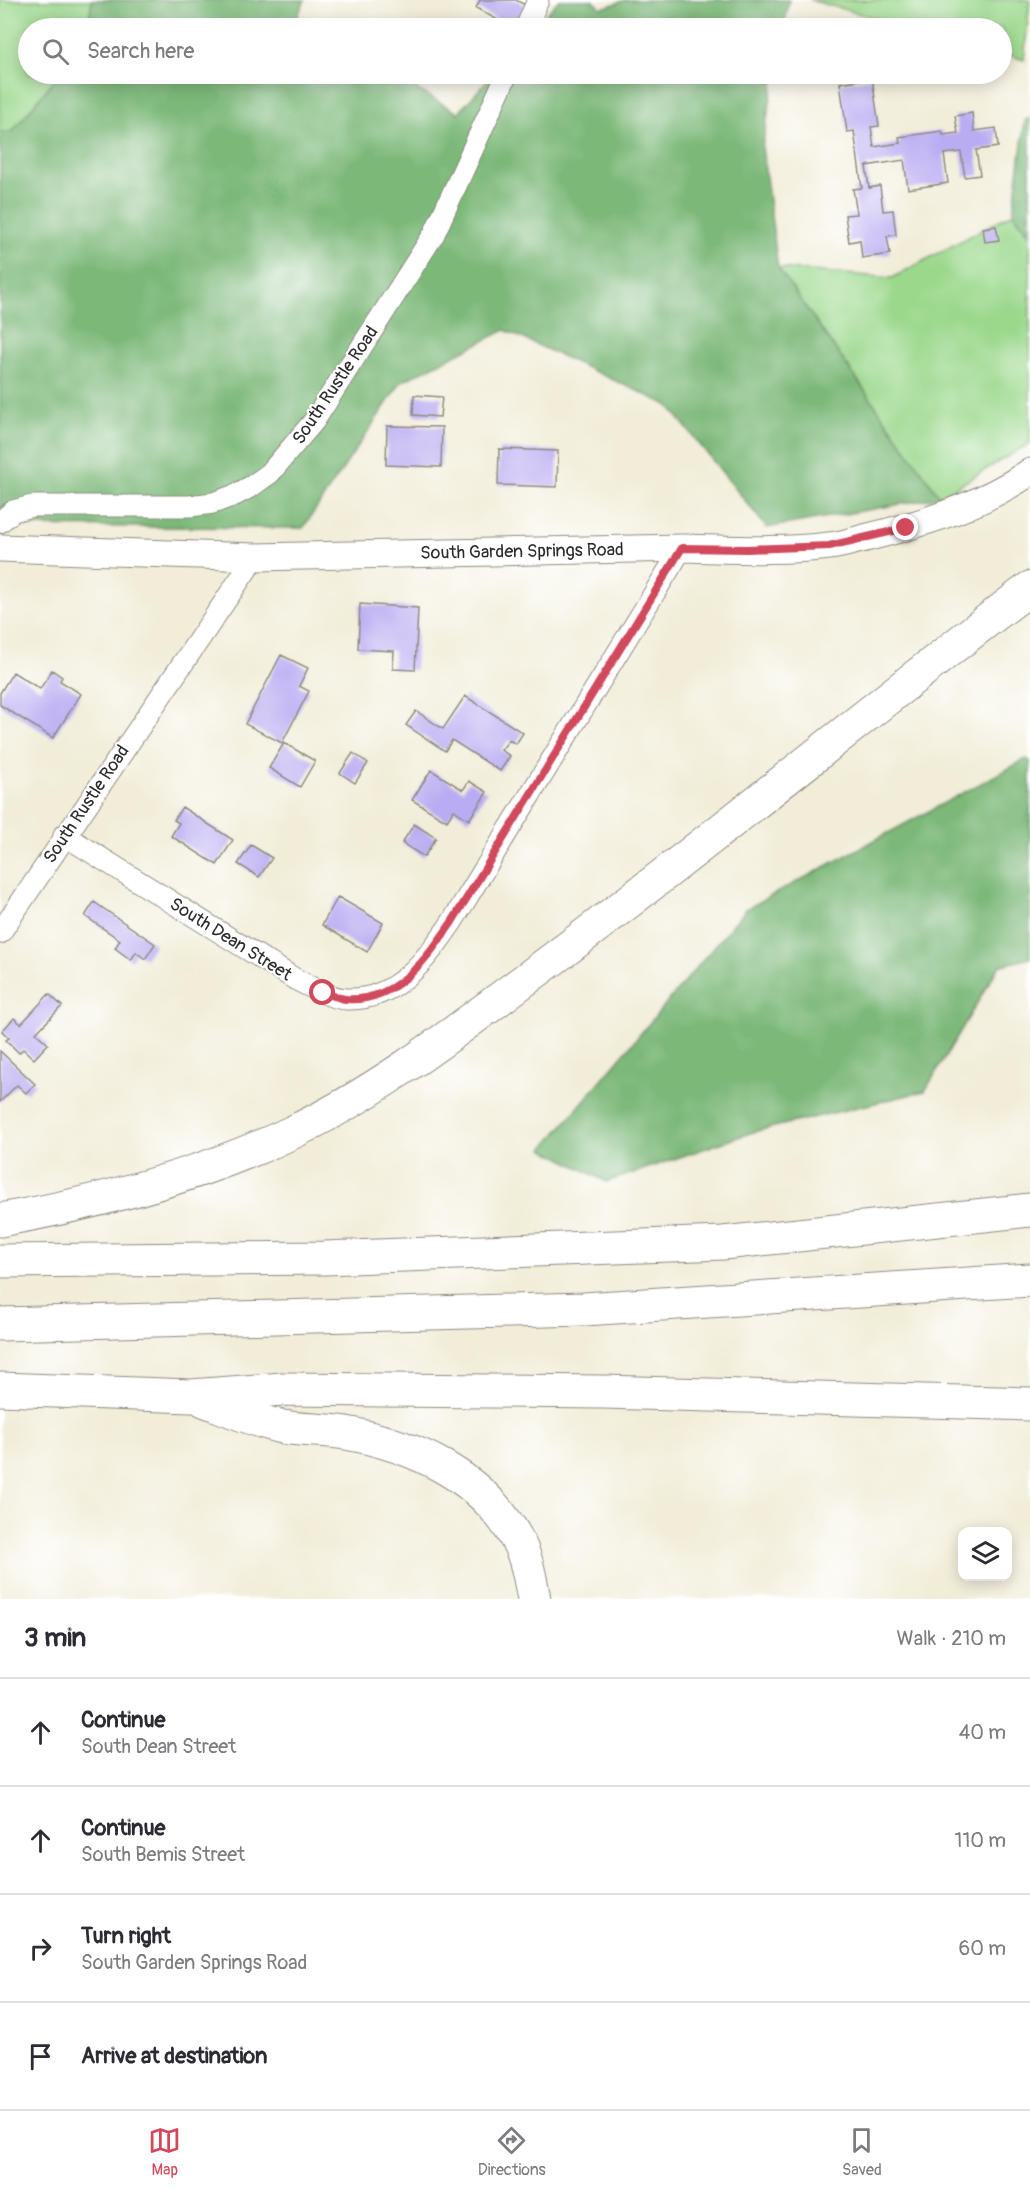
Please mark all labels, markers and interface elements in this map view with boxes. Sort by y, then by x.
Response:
search box [18,18,1012,84]
icon: search [39,35,72,68]
text: Search here [87,37,194,65]
street label: South Rustle Road [287,322,384,449]
route end [892,514,918,540]
street label: South Garden Springs Road [420,538,624,565]
street label: South Rustle Road [38,741,135,868]
street label: South Dean Street [165,893,297,987]
route start [309,979,335,1005]
map controls [958,1527,1012,1581]
button: layers [958,1527,1012,1581]
text: 3 min [24,1622,86,1654]
text: Walk · 210 m [897,1626,1006,1651]
text: Continue [81,1706,165,1734]
icon: ahead [24,1716,57,1749]
text: 40 m [959,1720,1006,1745]
text: South Dean Street [81,1734,236,1759]
text: Continue [81,1814,165,1842]
icon: ahead [24,1824,57,1857]
text: 110 m [955,1828,1006,1853]
text: South Bemis Street [81,1842,245,1867]
text: Turn right [81,1922,171,1950]
icon: right [24,1932,57,1965]
text: 60 m [959,1936,1006,1961]
text: South Garden Springs Road [81,1950,307,1975]
icon: arrive [24,2040,57,2073]
text: Arrive at destination [81,2042,267,2070]
tab: Map [148,2124,181,2180]
tab: Directions [478,2124,546,2180]
tab: Saved [842,2124,882,2180]

